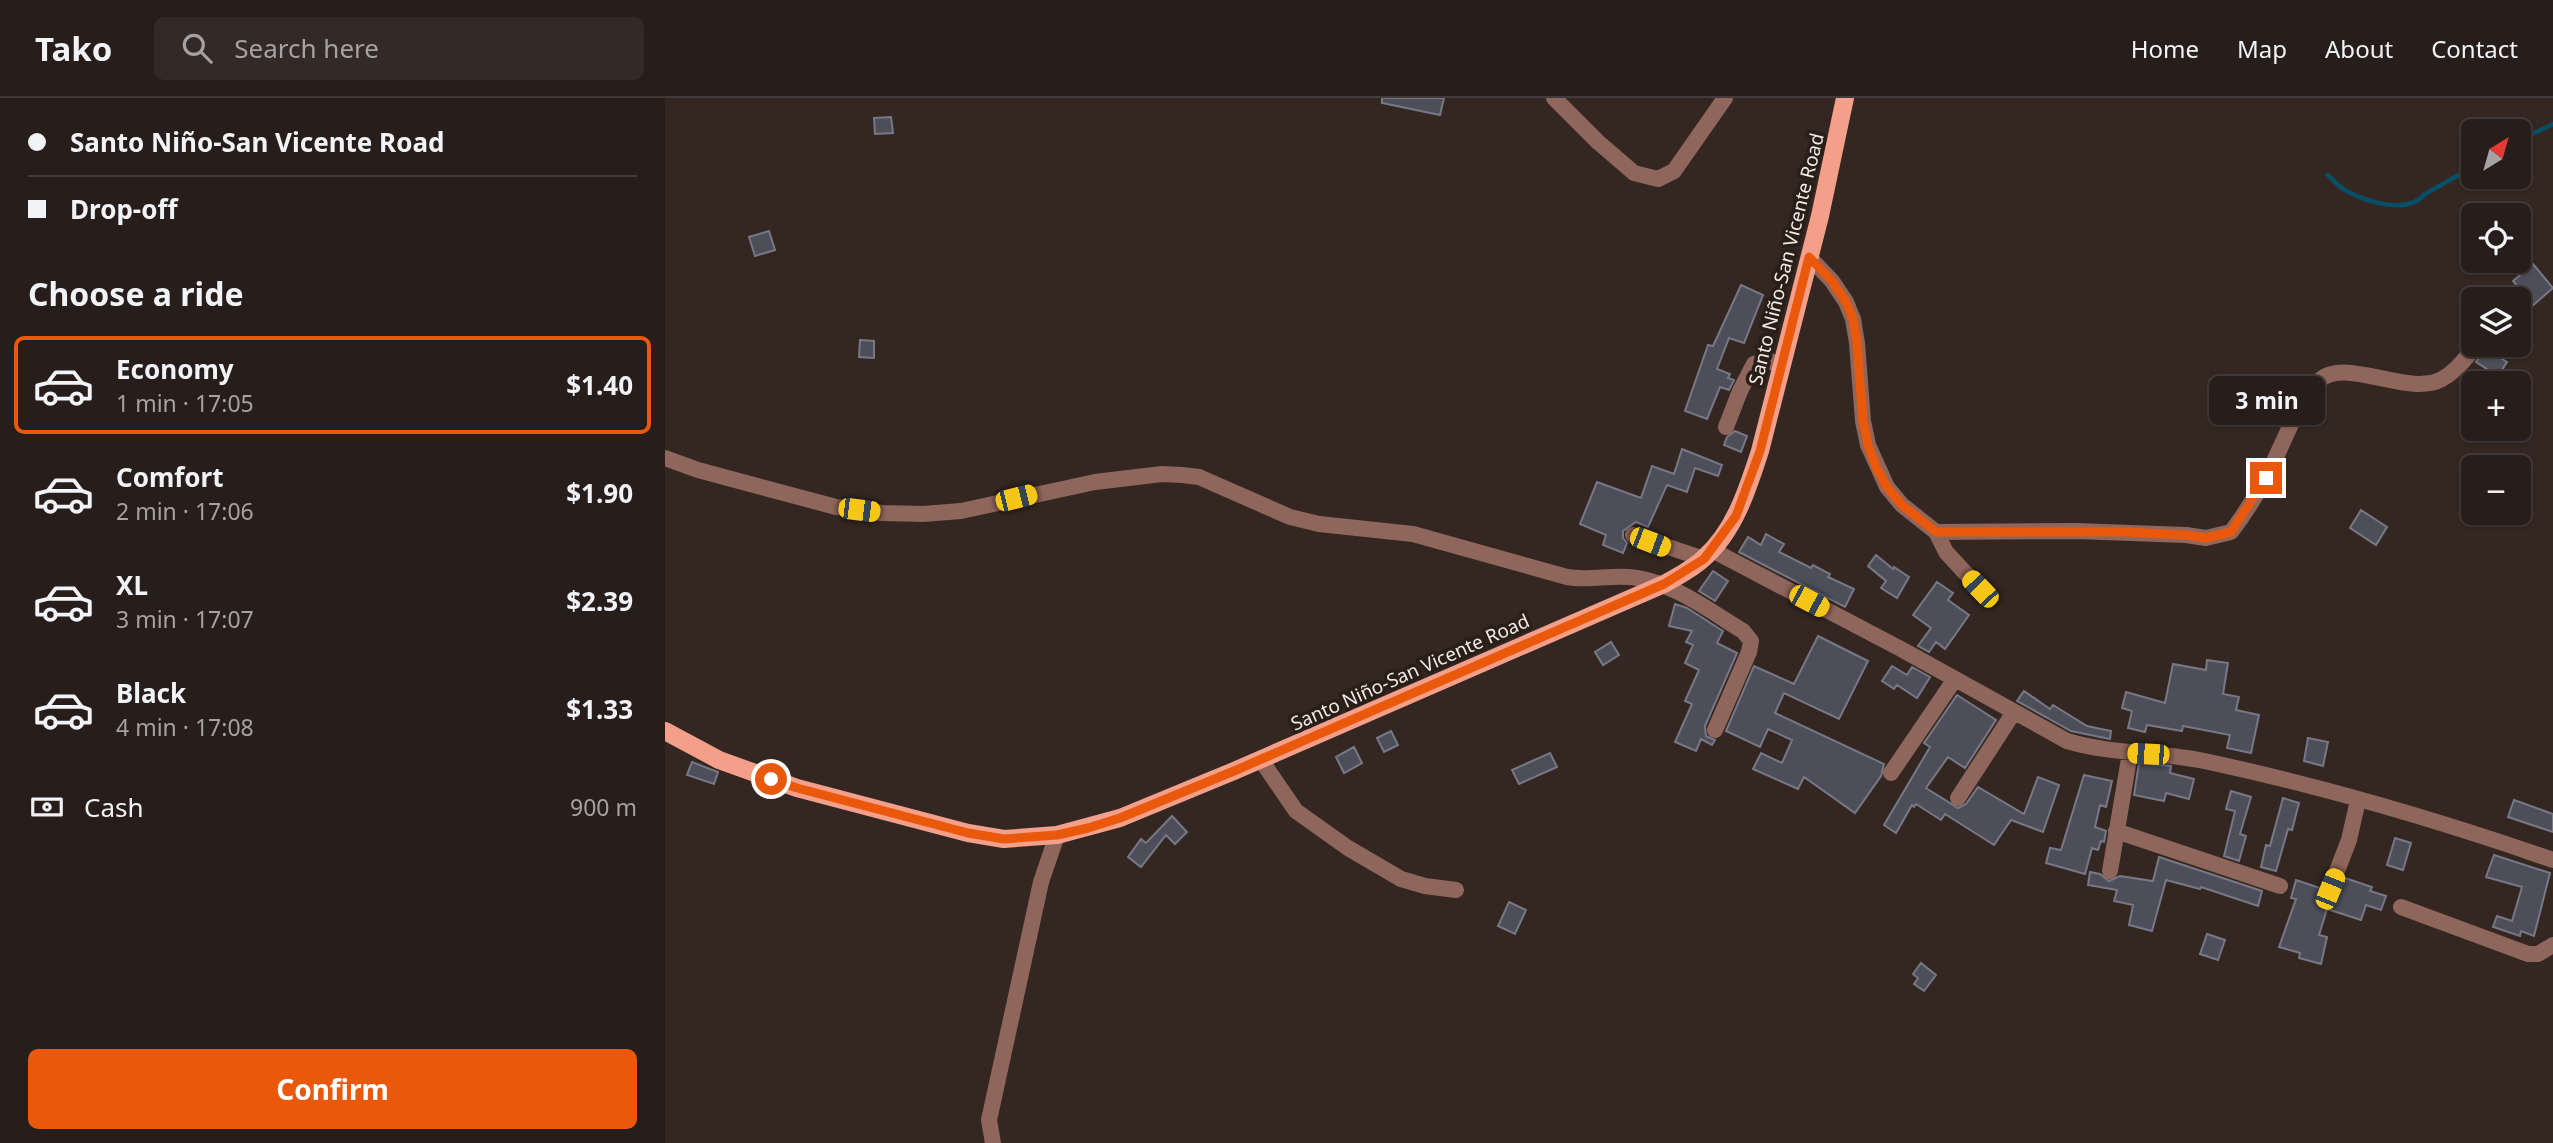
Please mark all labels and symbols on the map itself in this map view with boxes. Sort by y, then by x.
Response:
north arrow [2461,119,2531,189]
street label: Santo Niño-San Vicente Road [1742,130,1830,388]
callout: 3 min [2208,376,2324,426]
route end [2250,462,2282,494]
car [994,483,1039,513]
car [837,497,882,523]
car [1627,525,1674,559]
car [1958,567,2003,611]
car [1786,582,1833,620]
street label: Santo Niño-San Vicente Road [1287,608,1533,736]
car [2127,742,2170,766]
route start [755,763,787,795]
car [2313,866,2348,912]

